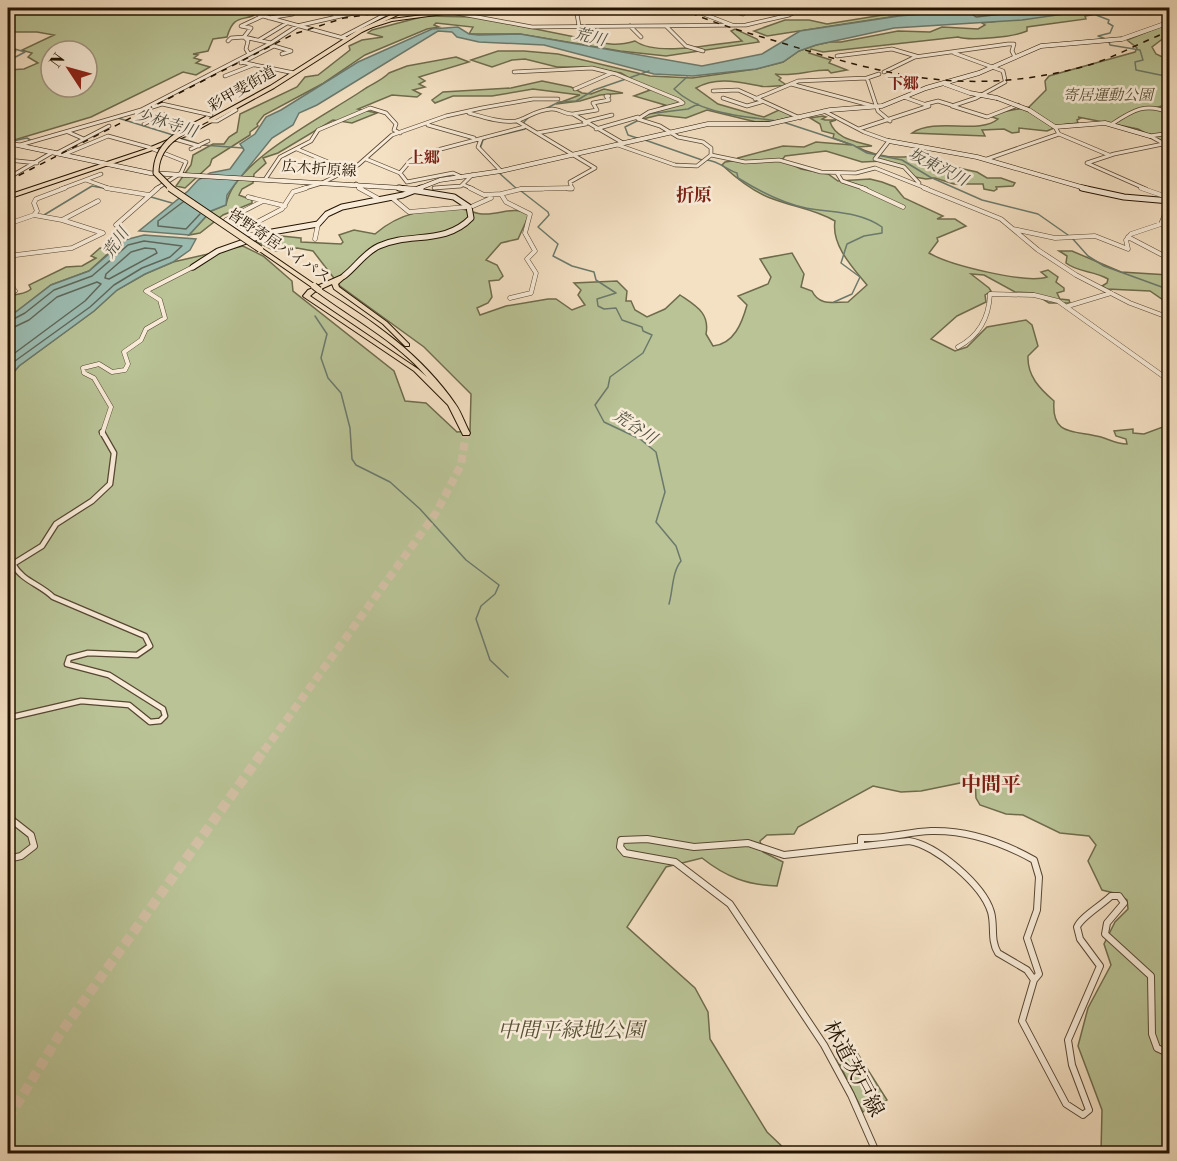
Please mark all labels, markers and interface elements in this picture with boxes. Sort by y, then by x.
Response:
water label: 荒川 [572,23,610,51]
north arrow [39,39,99,99]
text: N [46,49,70,72]
street label: 彩甲斐街道 [205,62,279,116]
district label: 下郷 [887,74,919,94]
park label: 寄居運動公園 [1063,86,1156,105]
water label: 少林寺川 [132,104,201,143]
water label: 坂東沢川 [905,144,973,191]
district label: 上郷 [408,148,440,168]
street label: 広木折原線 [281,157,357,181]
district label: 折原 [676,184,712,207]
street label: 皆野寄居バイパス [224,205,334,287]
water label: 荒川 [99,223,135,262]
water label: 荒谷川 [609,406,662,450]
district label: 中間平 [961,773,1021,798]
street label: 林道茨戸線 [817,1017,889,1121]
park label: 中間平緑地公園 [498,1018,647,1044]

